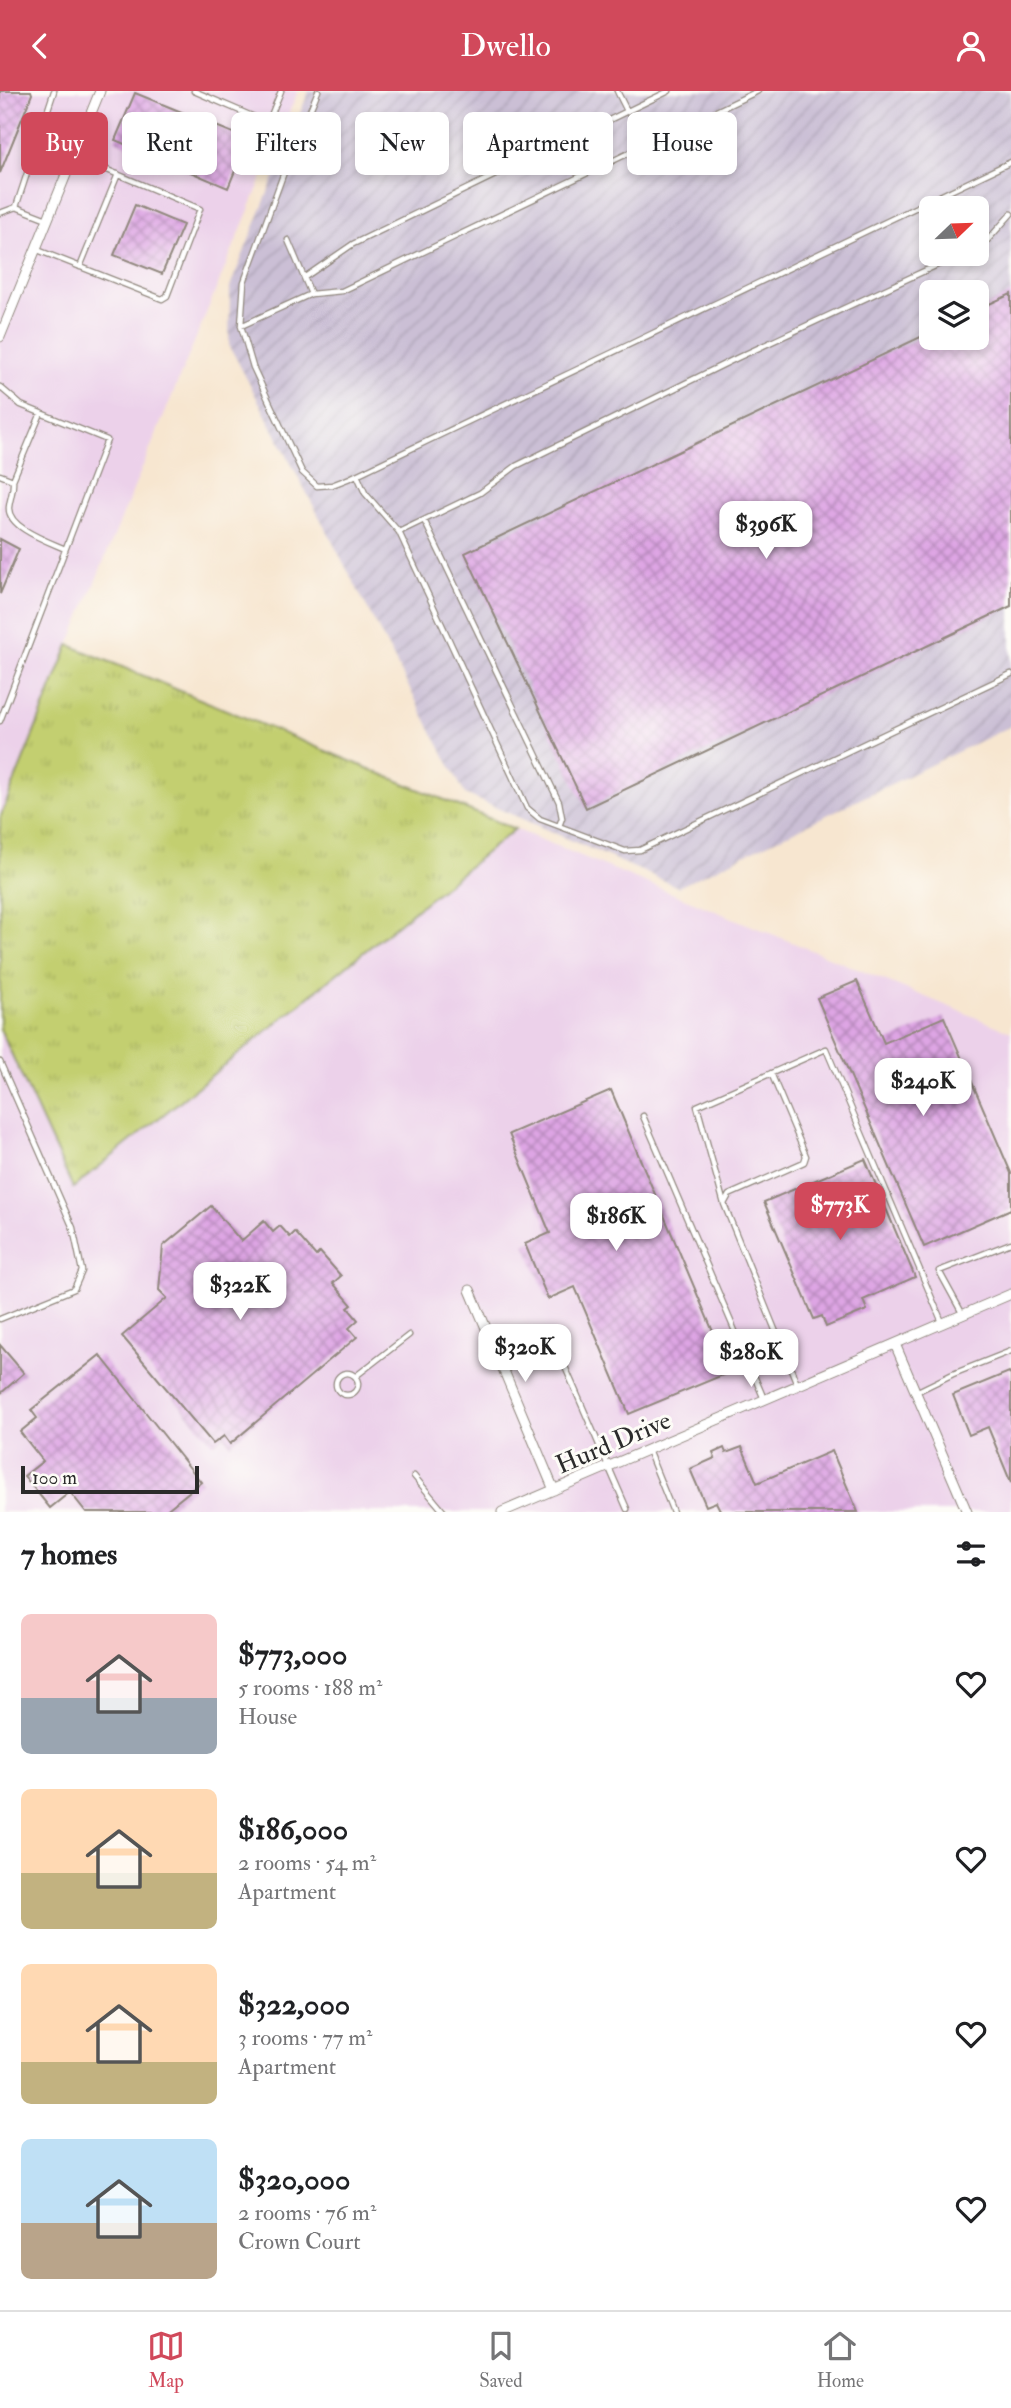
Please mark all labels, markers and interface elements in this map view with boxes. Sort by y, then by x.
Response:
text: Dwello [460,26,551,66]
icon: back [21,27,59,65]
icon: person [952,27,990,65]
chip: Buy [21,112,108,175]
chip: Rent [122,112,217,175]
chip: Filters [231,112,341,175]
chip: New [355,112,449,175]
chip: Apartment [463,112,613,175]
chip: House [627,112,737,175]
north arrow [919,196,989,266]
map controls [919,196,989,350]
button: layers [919,280,989,350]
pin: $396K [717,501,815,561]
text: $396K [735,509,797,538]
pin: $240K [874,1059,972,1118]
text: $240K [891,1066,955,1095]
pin: $773K [791,1183,889,1242]
text: $773K [810,1190,870,1219]
pin: $186K [567,1193,665,1253]
text: $186K [586,1201,646,1230]
pin: $322K [191,1263,289,1322]
text: $322K [209,1270,271,1299]
pin: $320K [476,1325,574,1384]
pin: $280K [702,1329,800,1389]
text: $320K [494,1332,556,1361]
text: $280K [719,1337,783,1366]
street label: Hurd Drive [551,1404,676,1481]
scale bar [21,1463,200,1495]
text: 100 m [32,1466,77,1490]
icon: filters [952,1535,990,1573]
text: 7 homes [21,1536,117,1573]
text: $773,000 [238,1636,347,1673]
icon: home [77,1642,161,1726]
icon: heart [952,1665,990,1703]
text: 5 rooms · 188 m² [238,1673,382,1702]
text: House [238,1702,297,1731]
text: $186,000 [238,1811,348,1848]
icon: home [77,1817,161,1901]
icon: heart [952,1840,990,1878]
text: 2 rooms · 54 m² [238,1848,376,1877]
text: Apartment [238,1877,336,1906]
text: $322,000 [238,1986,350,2023]
icon: home [77,1992,161,2076]
icon: heart [952,2015,990,2053]
text: 3 rooms · 77 m² [238,2023,373,2052]
text: Apartment [238,2052,336,2081]
text: $320,000 [238,2161,350,2198]
icon: home [77,2167,161,2251]
icon: heart [952,2190,990,2228]
text: 2 rooms · 76 m² [238,2198,376,2227]
text: Crown Court [238,2227,361,2256]
tab: Map [147,2327,185,2393]
tab: Saved [479,2327,523,2393]
tab: Home [817,2327,864,2393]

